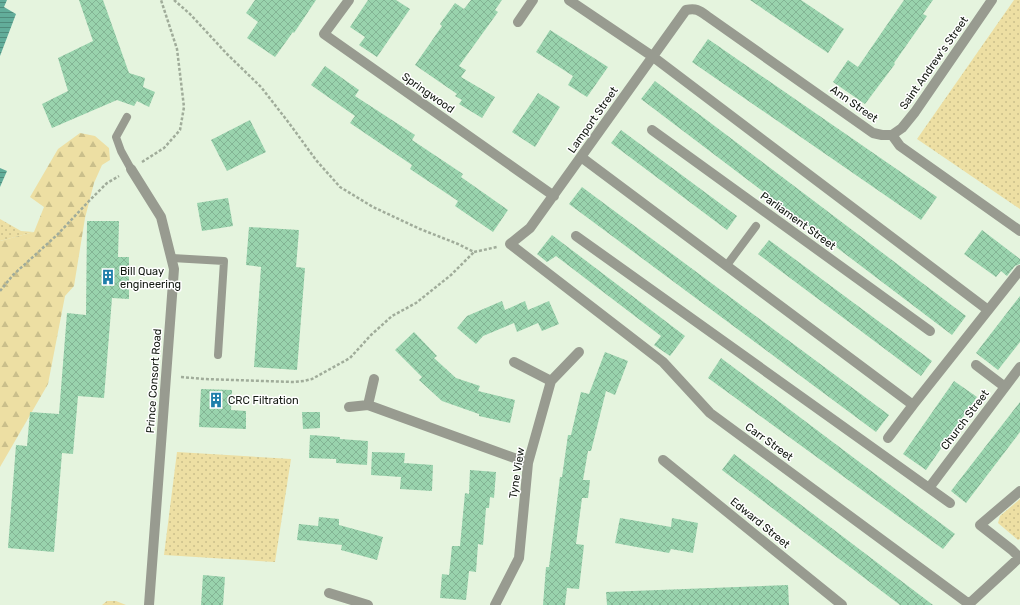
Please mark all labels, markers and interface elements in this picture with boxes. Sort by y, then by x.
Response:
street label: Saint Andrew's Street [897,13,971,112]
street label: Springwood [399,70,457,116]
street label: Ann Street [828,83,881,126]
street label: Lamport Street [565,84,621,156]
street label: Parliament Street [758,189,839,253]
place label: Bill Quay engineering [120,265,181,291]
building icon: Bill Quay engineering [99,268,117,286]
street label: Prince Consort Road [144,328,164,434]
street label: Church Street [938,387,992,453]
building icon: CRC Filtration [207,391,225,409]
place label: CRC Filtration [228,394,299,407]
street label: Carr Street [743,420,796,464]
street label: Tyne View [507,446,527,499]
street label: Edward Street [728,495,793,551]

